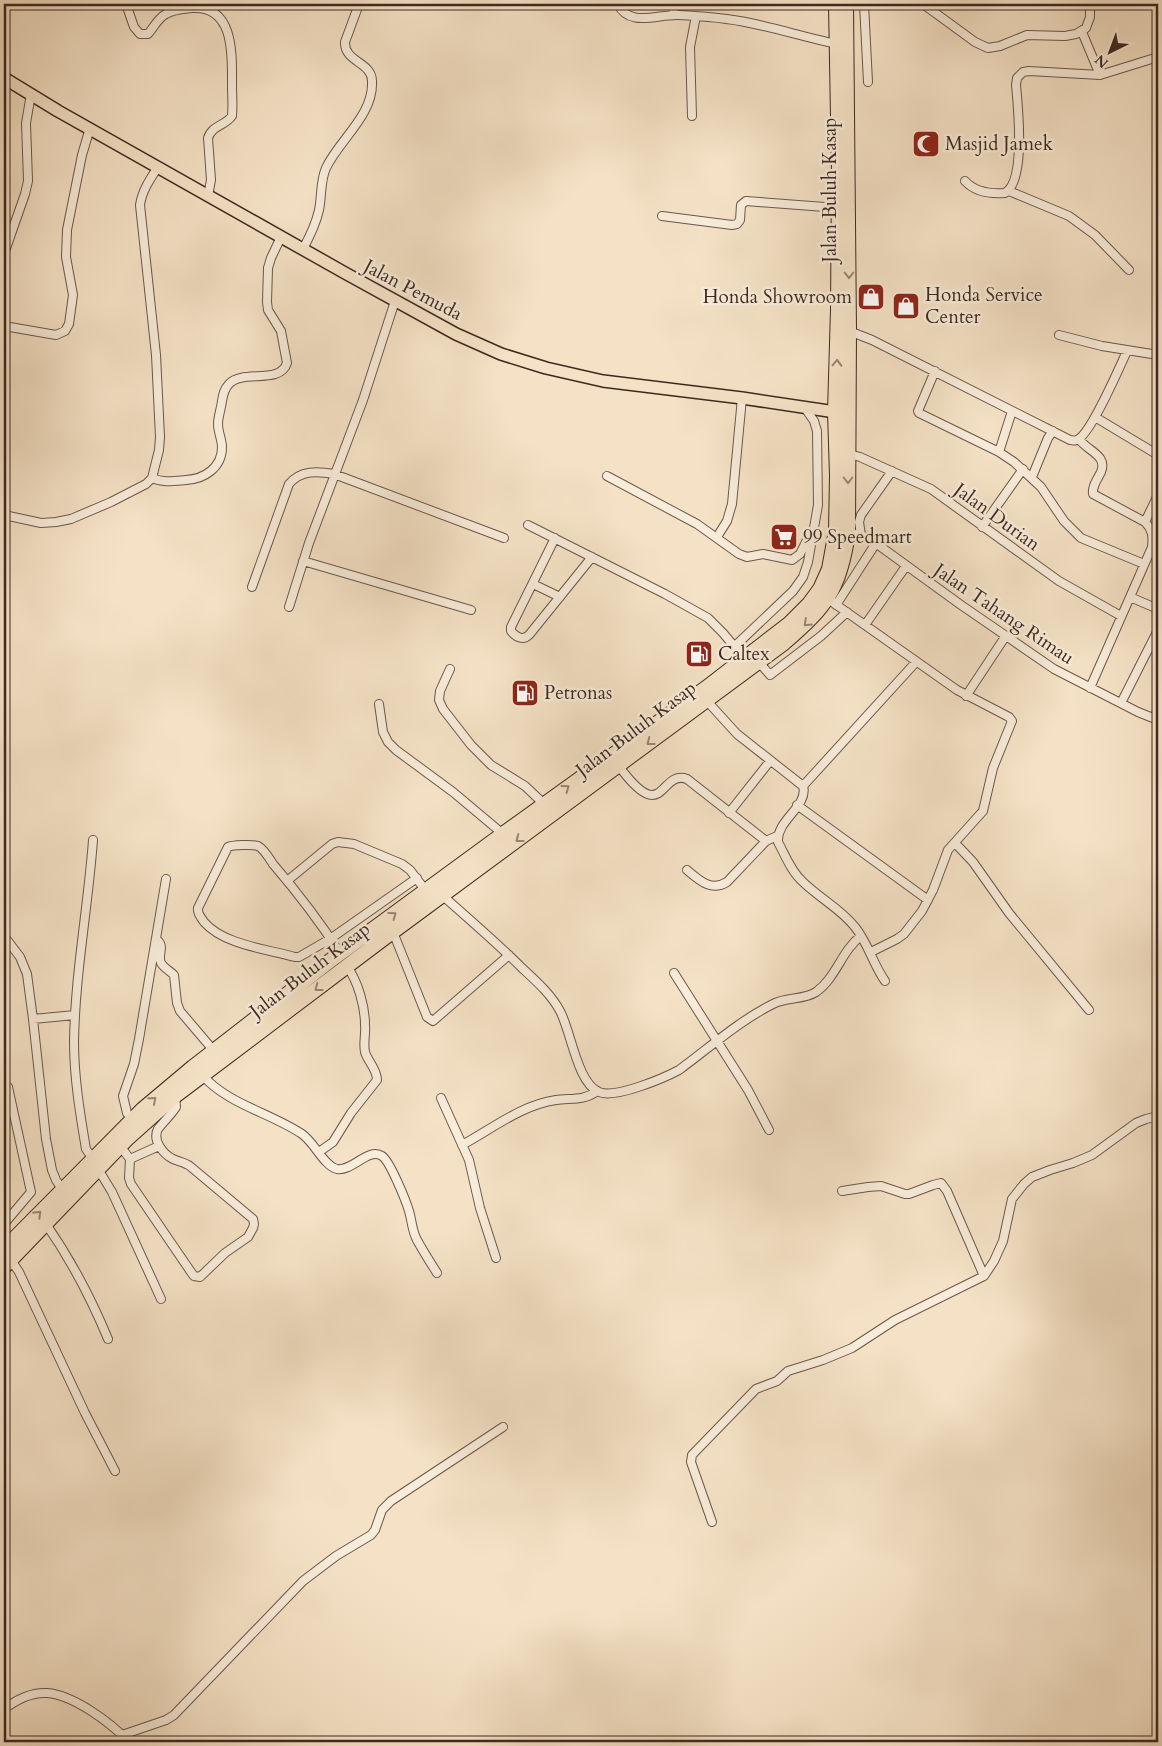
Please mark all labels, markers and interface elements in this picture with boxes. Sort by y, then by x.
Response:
north arrow [1084,28,1134,78]
text: N [1091,50,1113,72]
street label: Jalan Buluh Kasap [817,118,843,265]
mosque icon: Masjid Jamek [911,129,941,159]
place label: Masjid Jamek [945,131,1054,157]
street label: Jalan Pemuda [356,252,467,327]
one-way arrow [844,271,854,279]
shop icon: Honda Showroom [856,282,886,312]
place label: Honda Service Center [925,282,1043,330]
place label: Honda Showroom [703,284,853,310]
shop icon: Honda Service Center [891,291,921,321]
one-way arrow [831,359,842,367]
street label: Jalan Durian [946,475,1046,557]
one-way arrow [843,476,854,484]
supermarket icon: 99 Speedmart [769,522,799,552]
place label: 99 Speedmart [803,524,912,550]
street label: Jalan Tahang Rimau [926,556,1079,671]
one-way arrow [803,617,812,626]
fuel station icon: Caltex [684,639,714,669]
place label: Caltex [718,641,770,667]
street label: Jalan Buluh Kasap [568,675,702,785]
fuel station icon: Petronas [510,678,540,708]
place label: Petronas [544,680,612,706]
one-way arrow [646,736,655,745]
one-way arrow [560,785,570,794]
one-way arrow [515,833,525,842]
one-way arrow [387,912,396,921]
street label: Jalan Buluh Kasap [242,916,376,1026]
one-way arrow [315,982,324,990]
one-way arrow [148,1097,157,1106]
one-way arrow [32,1211,41,1220]

